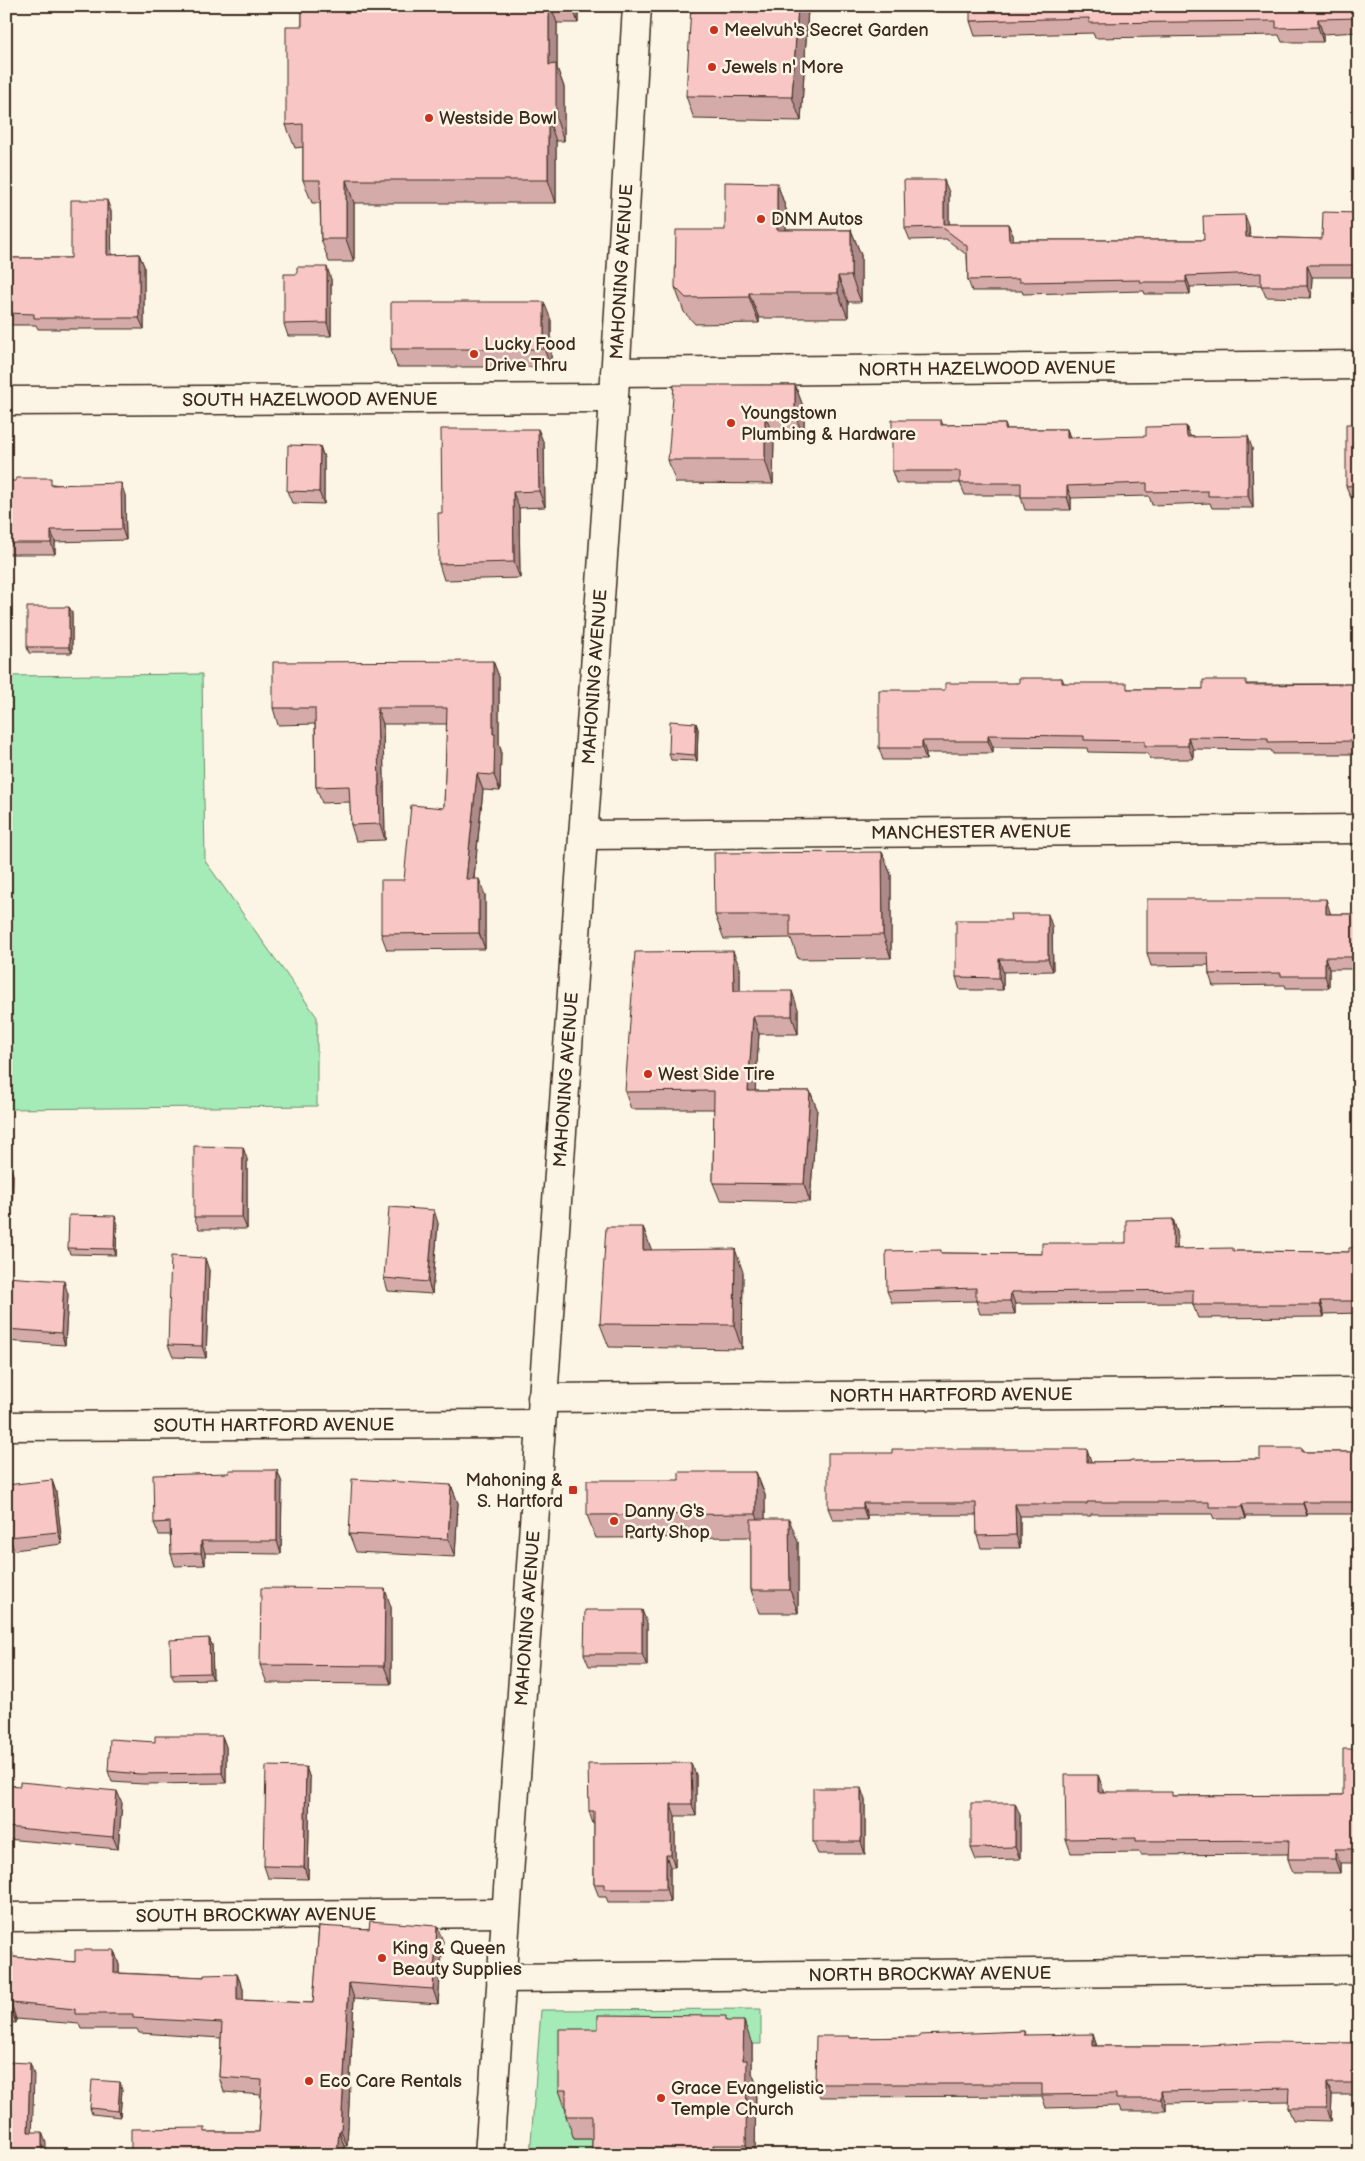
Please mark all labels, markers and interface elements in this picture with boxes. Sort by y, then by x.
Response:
place label: Meelvuh's Secret Garden [724,20,929,41]
marker: Meelvuh's Secret Garden [708,24,720,36]
place label: Jewels n' More [722,57,844,78]
marker: Jewels n' More [706,61,718,73]
place label: Westside Bowl [439,108,557,129]
marker: Westside Bowl [423,112,435,124]
street label: MAHONING AVENUE [606,183,637,360]
place label: DNM Autos [771,209,863,230]
marker: DNM Autos [755,213,767,225]
place label: Lucky Food Drive Thru [484,334,576,376]
marker: Lucky Food Drive Thru [468,348,480,360]
street label: NORTH HAZELWOOD AVENUE [858,357,1116,380]
street label: SOUTH HAZELWOOD AVENUE [182,388,438,411]
place label: Youngstown Plumbing & Hardware [740,403,916,445]
marker: Youngstown Plumbing & Hardware [725,417,737,429]
street label: MAHONING AVENUE [578,588,611,765]
street label: MANCHESTER AVENUE [871,821,1071,843]
street label: MAHONING AVENUE [549,991,582,1168]
place label: West Side Tire [658,1064,775,1085]
marker: West Side Tire [642,1068,654,1080]
street label: NORTH HARTFORD AVENUE [829,1384,1073,1406]
street label: SOUTH HARTFORD AVENUE [154,1414,395,1436]
place label: Mahoning & S. Hartford [465,1470,563,1512]
marker: Mahoning & S. Hartford [567,1484,579,1496]
place label: Danny G's Party Shop [624,1501,710,1543]
marker: Danny G's Party Shop [608,1515,620,1527]
street label: MAHONING AVENUE [511,1530,544,1707]
street label: SOUTH BROCKWAY AVENUE [136,1904,377,1926]
place label: King & Queen Beauty Supplies [392,1938,522,1980]
marker: King & Queen Beauty Supplies [376,1952,388,1964]
street label: NORTH BROCKWAY AVENUE [808,1962,1052,1986]
place label: Eco Care Rentals [319,2071,462,2092]
marker: Eco Care Rentals [303,2075,315,2087]
place label: Grace Evangelistic Temple Church [671,2078,824,2120]
marker: Grace Evangelistic Temple Church [655,2092,667,2104]

